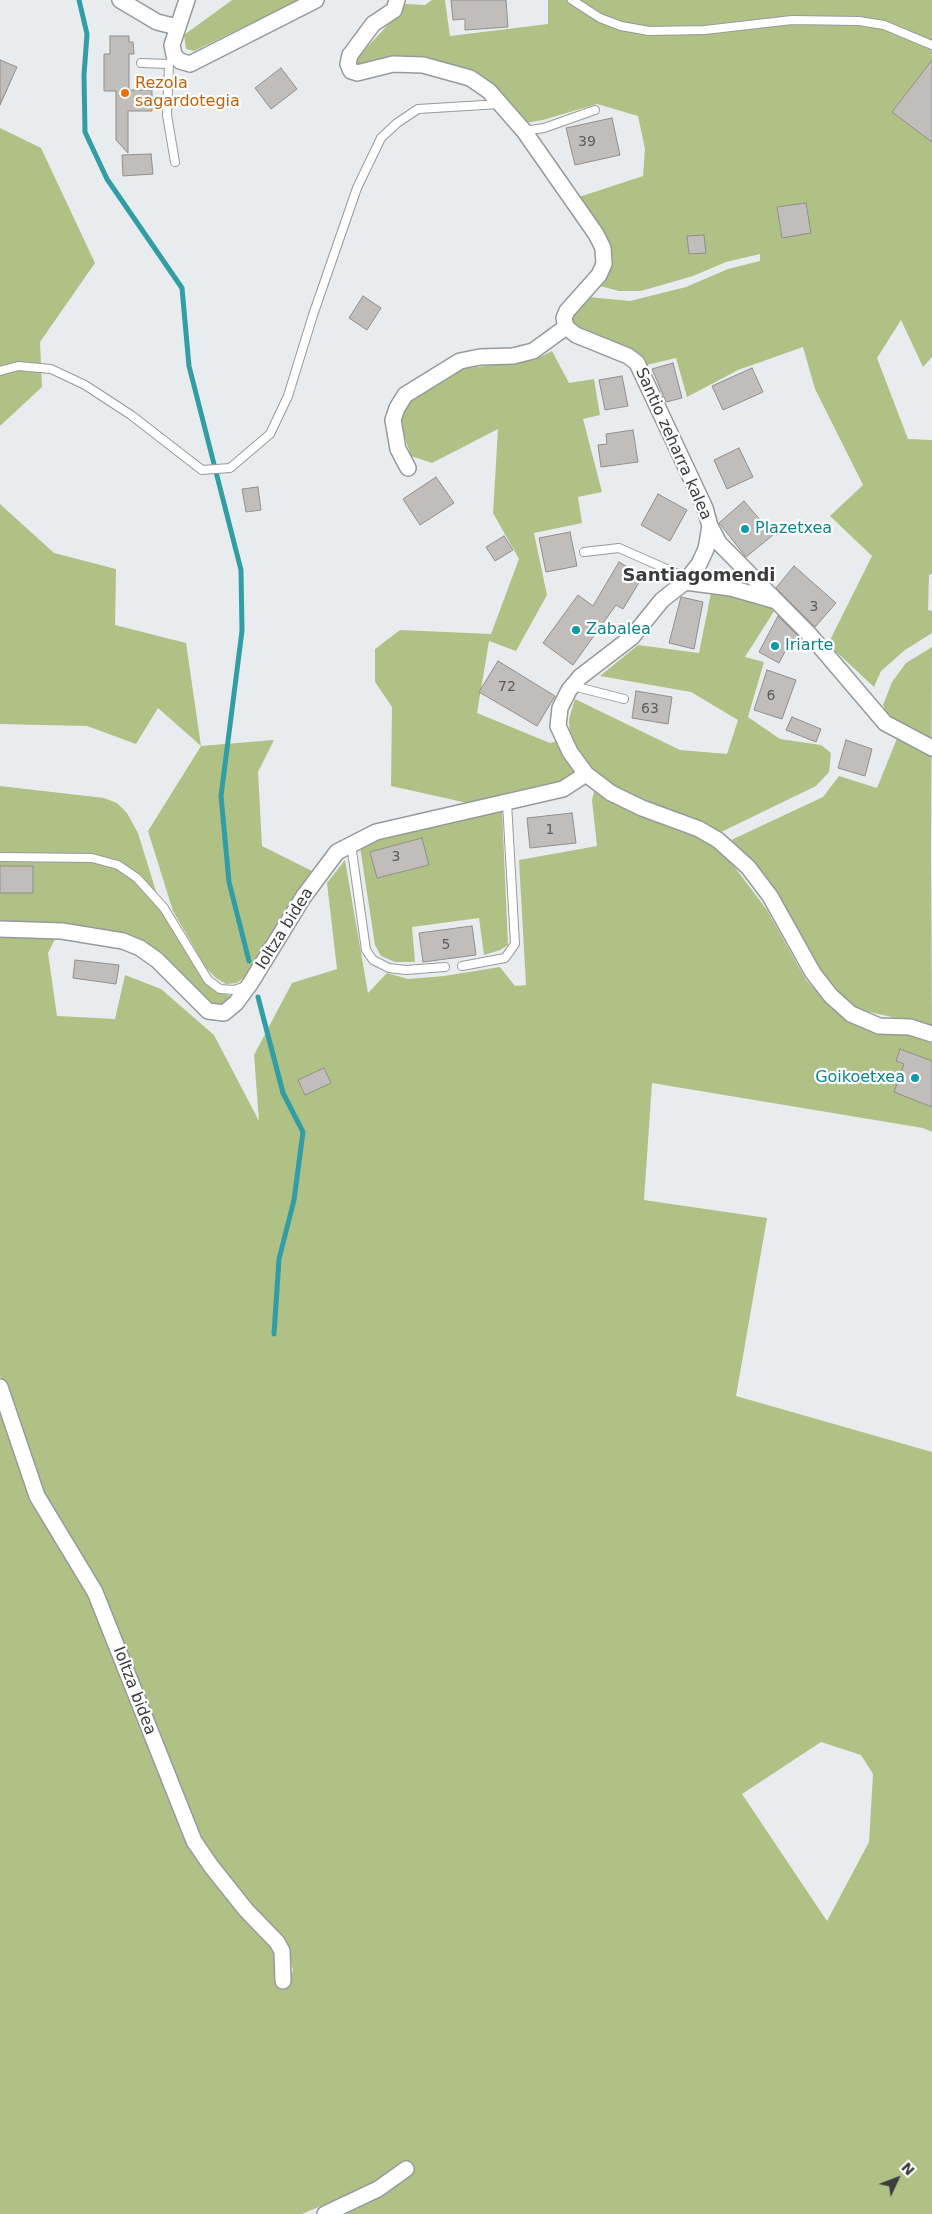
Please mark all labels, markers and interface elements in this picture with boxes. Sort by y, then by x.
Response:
place label: Rezola sagardotegia [135,74,240,112]
marker: Rezola sagardotegia [119,87,131,99]
house number: 39 [578,134,596,150]
street label: Santio zeharra kalea [631,365,715,523]
place label: Plazetxea [755,519,832,539]
marker: Plazetxea [739,523,751,535]
district label: Santiagomendi [623,565,775,587]
house number: 3 [810,599,818,615]
place label: Zabalea [586,620,651,640]
marker: Zabalea [570,624,582,636]
place label: Iriarte [785,636,833,656]
marker: Iriarte [769,640,781,652]
house number: 72 [498,679,516,695]
house number: 6 [767,688,775,704]
house number: 63 [641,701,659,717]
house number: 1 [546,822,554,838]
house number: 3 [392,849,400,865]
street label: Ioltza bidea [252,885,318,973]
house number: 5 [442,937,450,953]
place label: Goikoetxea [815,1068,905,1088]
marker: Goikoetxea [909,1072,921,1084]
street label: Ioltza bidea [108,1644,160,1738]
north arrow [872,2154,922,2204]
text: N [898,2159,918,2179]

